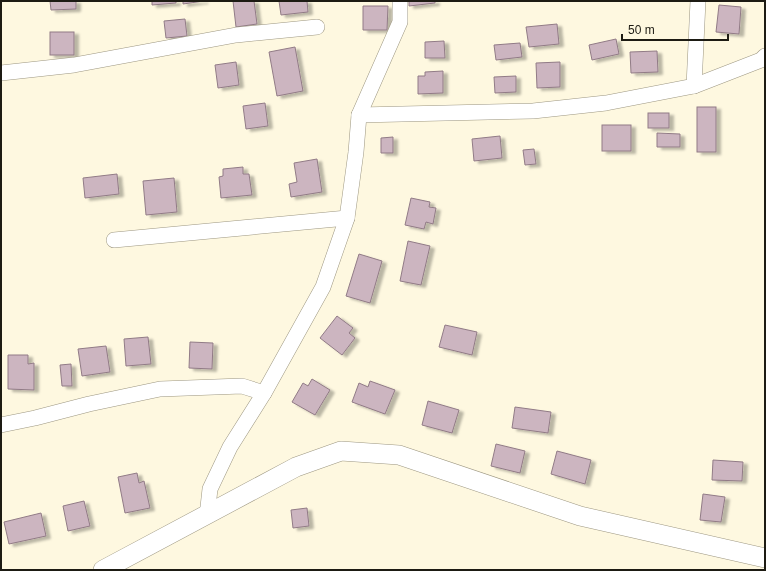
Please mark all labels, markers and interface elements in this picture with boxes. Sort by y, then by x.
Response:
scale bar [622,16,728,42]
text: 50 m [628,23,655,37]

